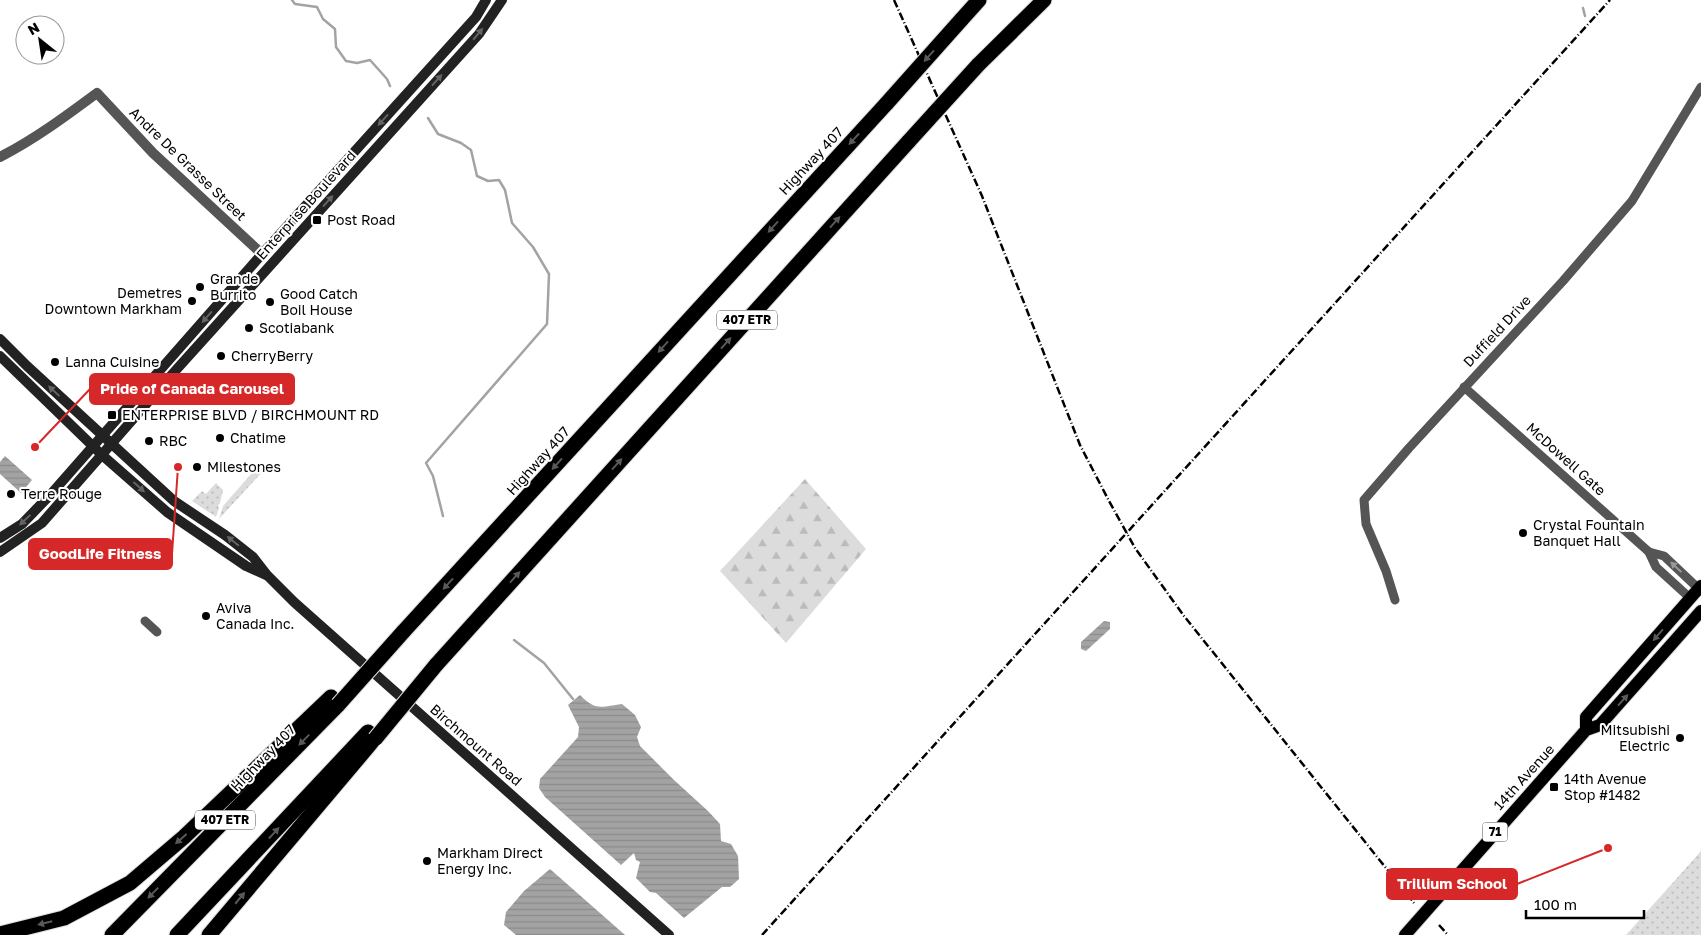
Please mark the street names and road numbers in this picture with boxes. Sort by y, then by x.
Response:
street label: Andre De Grasse Street [126,103,250,224]
street label: Highway 407 [775,123,846,198]
street label: Enterprise Boulevard [252,147,359,263]
street label: Duffield Drive [1459,291,1534,370]
road number: 407 ETR [717,310,777,330]
street label: McDowell Gate [1523,419,1610,499]
street label: Highway 407 [502,423,573,498]
street label: Birchmount Road [427,700,526,789]
street label: Highway 407 [227,721,299,795]
street label: 14th Avenue [1490,740,1558,813]
road number: 407 ETR [195,810,255,830]
road number: 71 [1482,822,1508,842]

